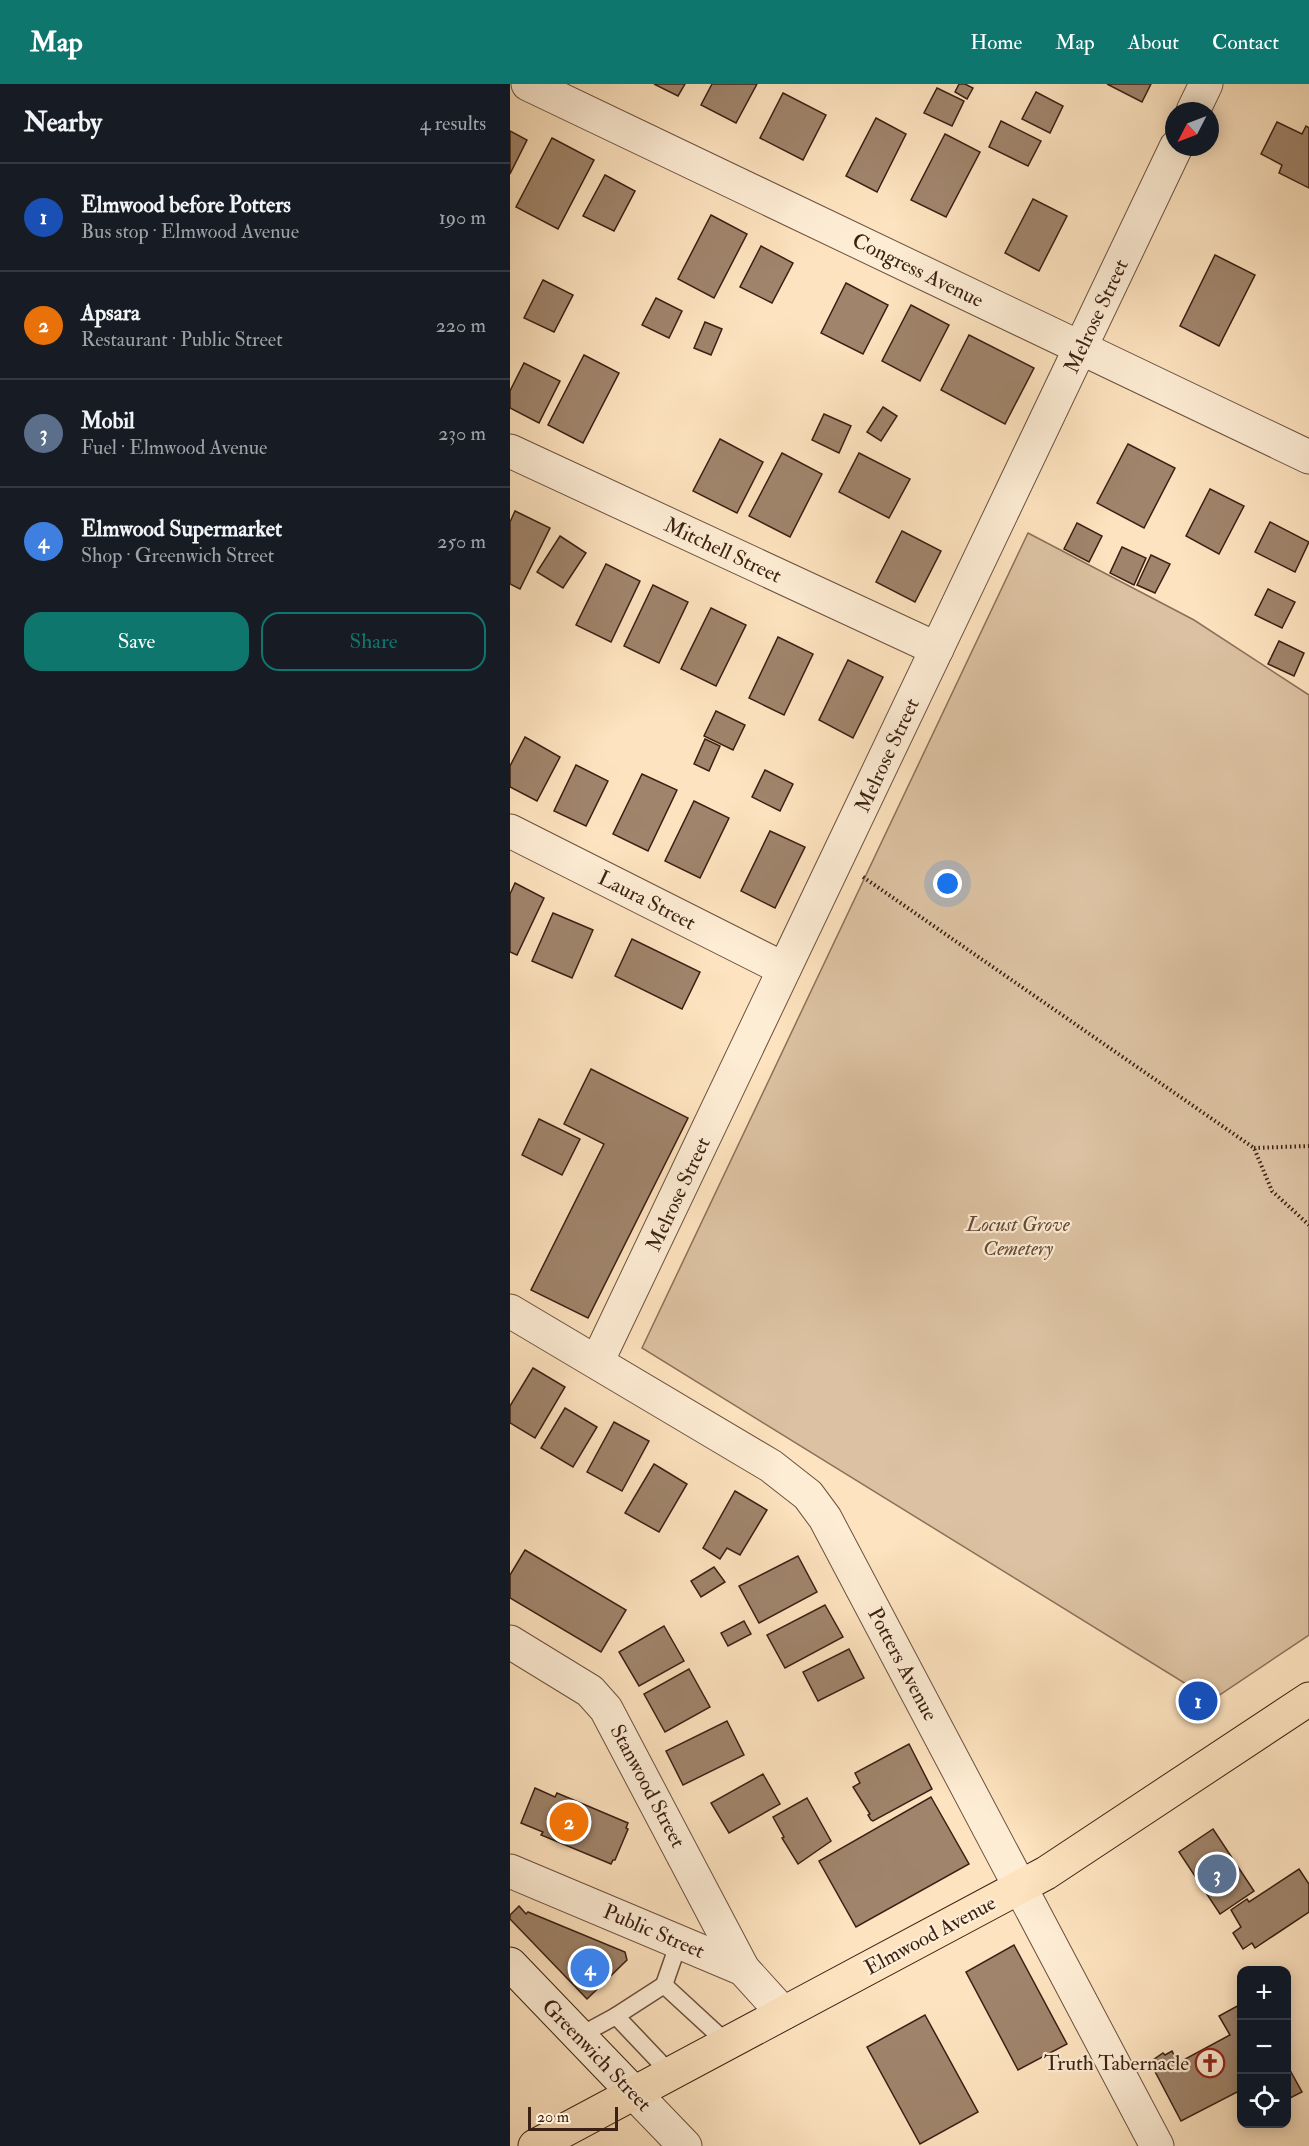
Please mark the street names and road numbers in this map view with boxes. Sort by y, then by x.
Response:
street label: Congress Avenue [848,227,988,314]
street label: Melrose Street [1058,255,1135,378]
street label: Mitchell Street [660,511,786,590]
street label: Melrose Street [849,694,926,817]
street label: Laura Street [593,864,700,937]
street label: Melrose Street [640,1133,717,1256]
street label: Potters Avenue [861,1603,944,1726]
street label: Stanwood Street [604,1720,692,1853]
street label: Elmwood Avenue [860,1889,1001,1981]
street label: Public Street [599,1898,709,1965]
street label: Greenwich Street [536,1993,657,2118]

